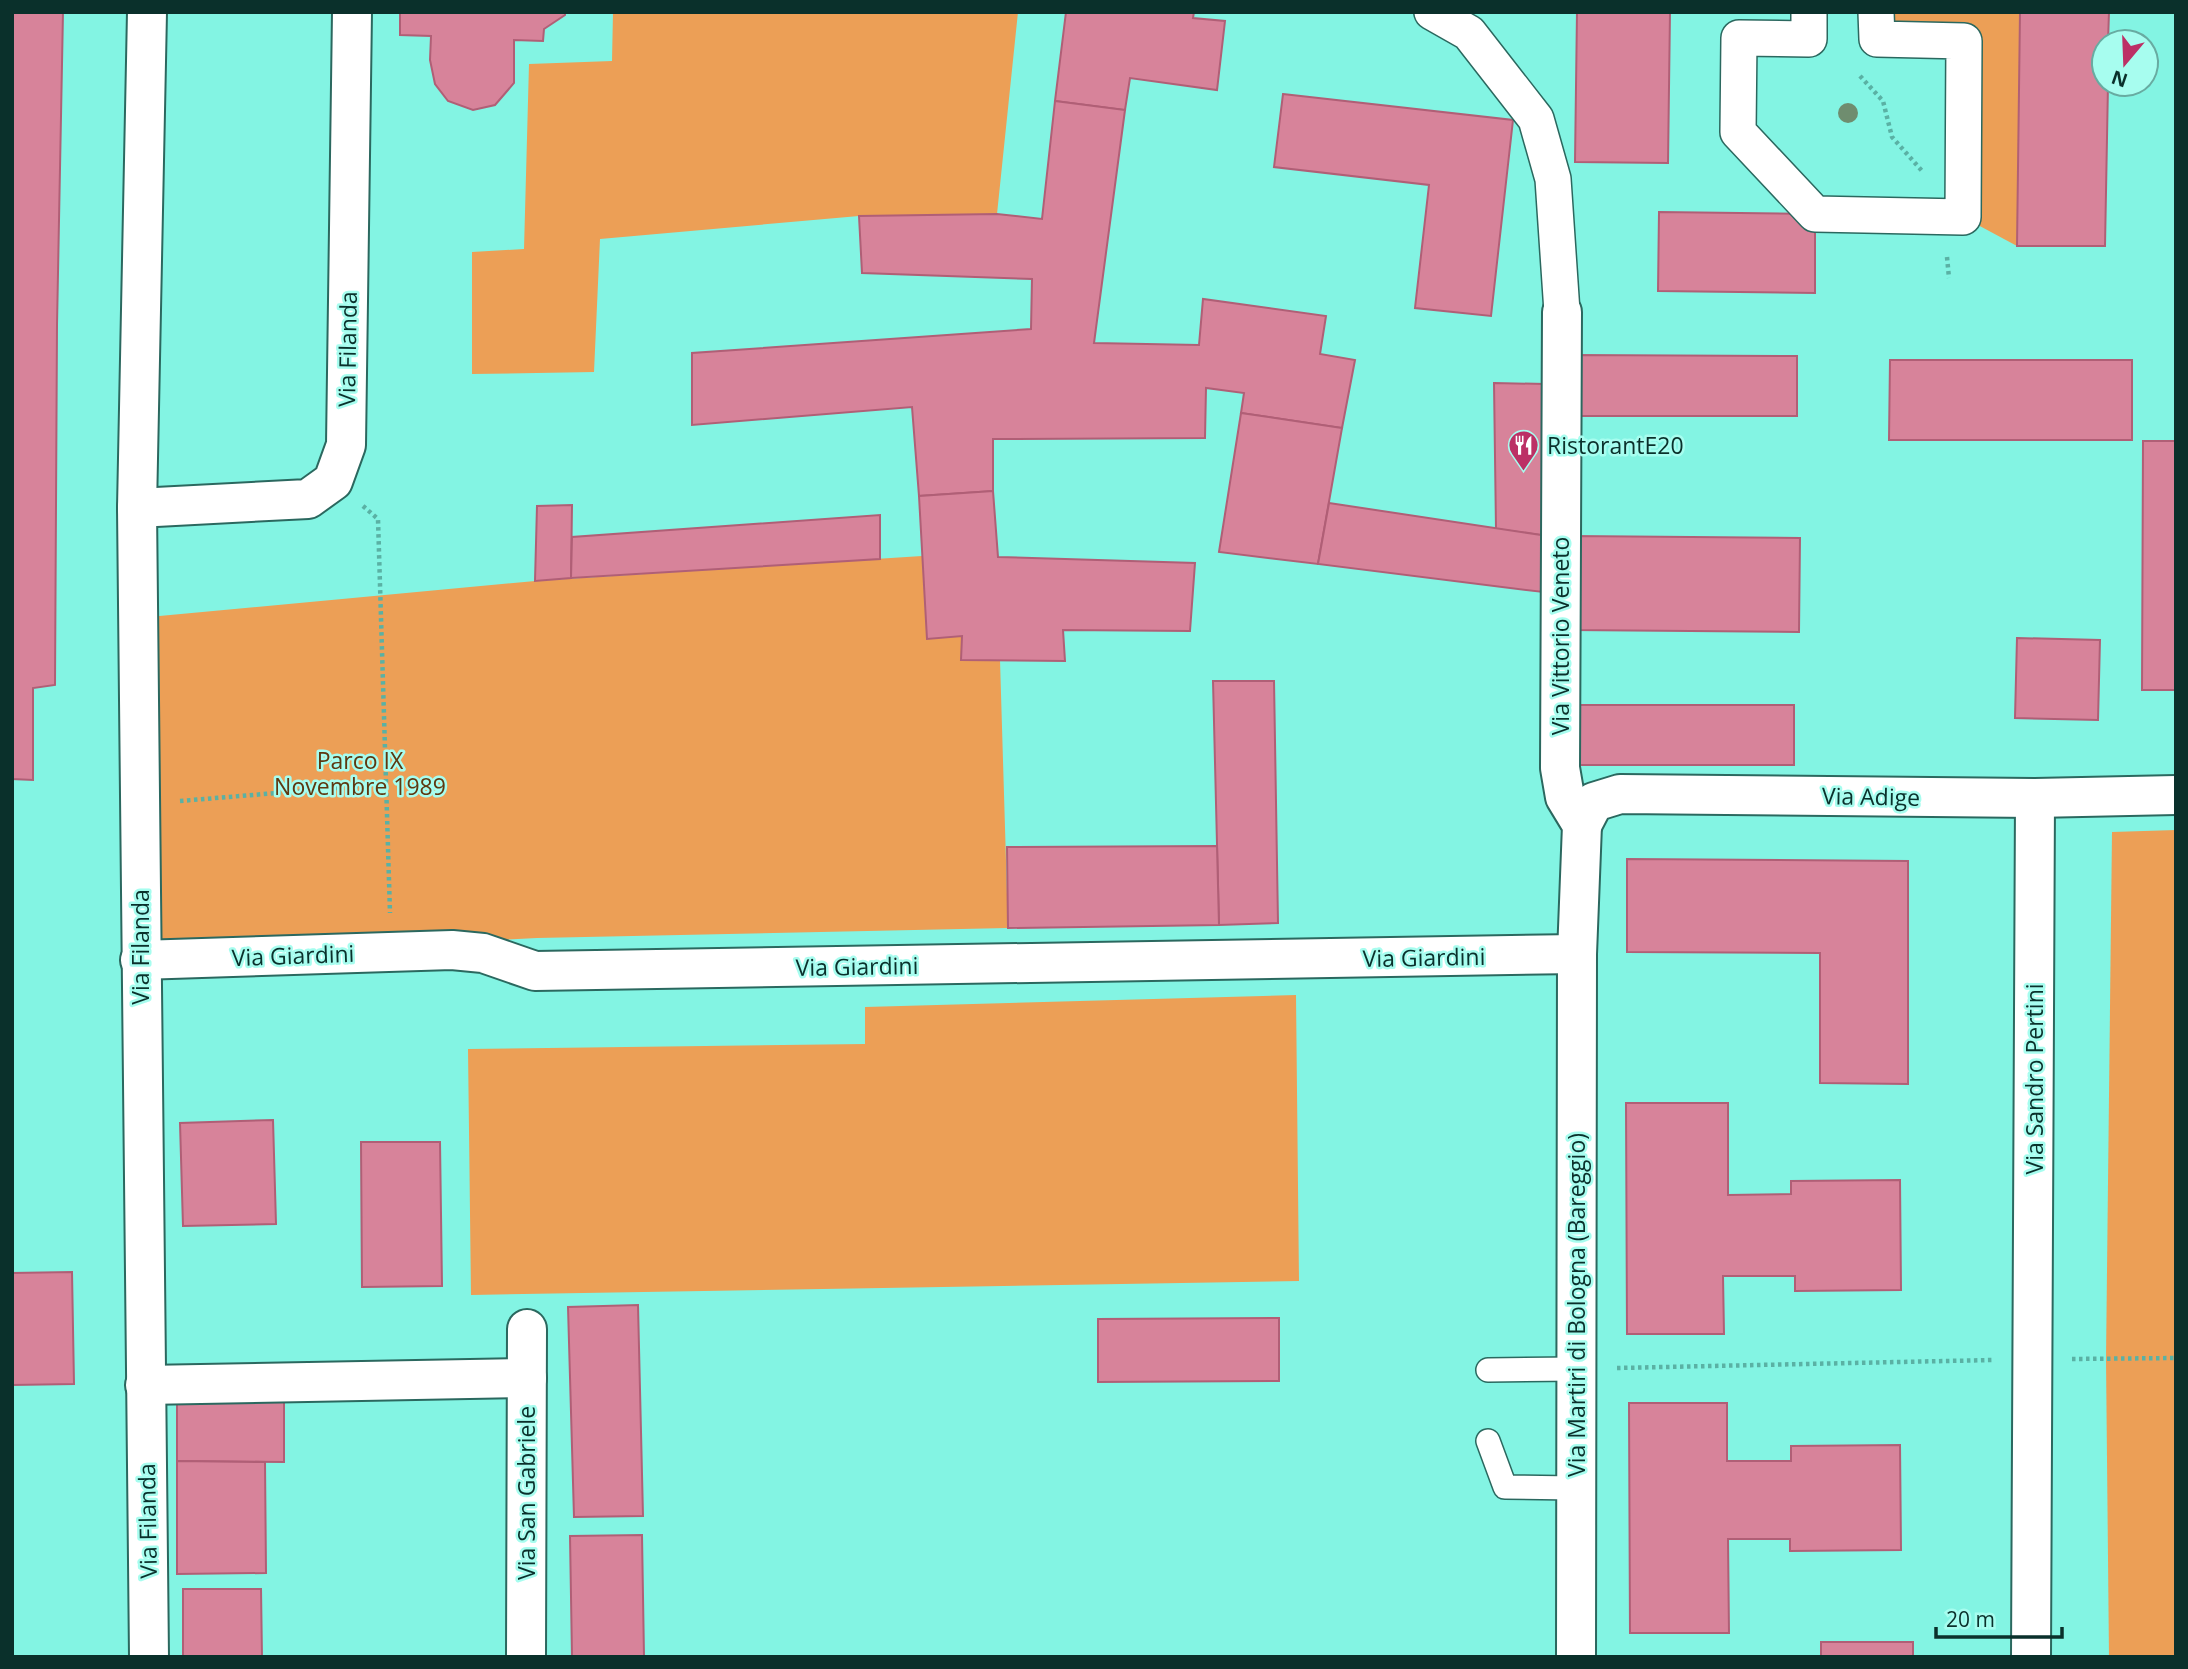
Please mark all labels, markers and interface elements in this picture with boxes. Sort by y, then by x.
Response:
north arrow [2090,28,2160,98]
text: N [2108,64,2131,94]
street label: Via Filanda [330,291,364,407]
restaurant icon: RistorantE20 [1507,428,1541,472]
place label: RistorantE20 [1547,429,1684,461]
street label: Via Vittorio Veneto [1544,537,1576,735]
park label: Parco IX Novembre 1989 [274,744,446,802]
street label: Via Adige [1822,779,1920,813]
street label: Via Filanda [124,889,156,1005]
street label: Via Giardini [231,937,355,973]
street label: Via Giardini [1362,940,1486,974]
street label: Via Giardini [795,949,919,983]
street label: Via Sandro Pertini [2018,983,2050,1175]
street label: Via Martiri di Bologna (Bareggio) [1560,1133,1592,1477]
street label: Via San Gabriele [510,1406,542,1580]
street label: Via Filanda [130,1463,164,1579]
scale bar [1936,1596,2062,1640]
text: 20 m [1946,1605,1995,1633]

